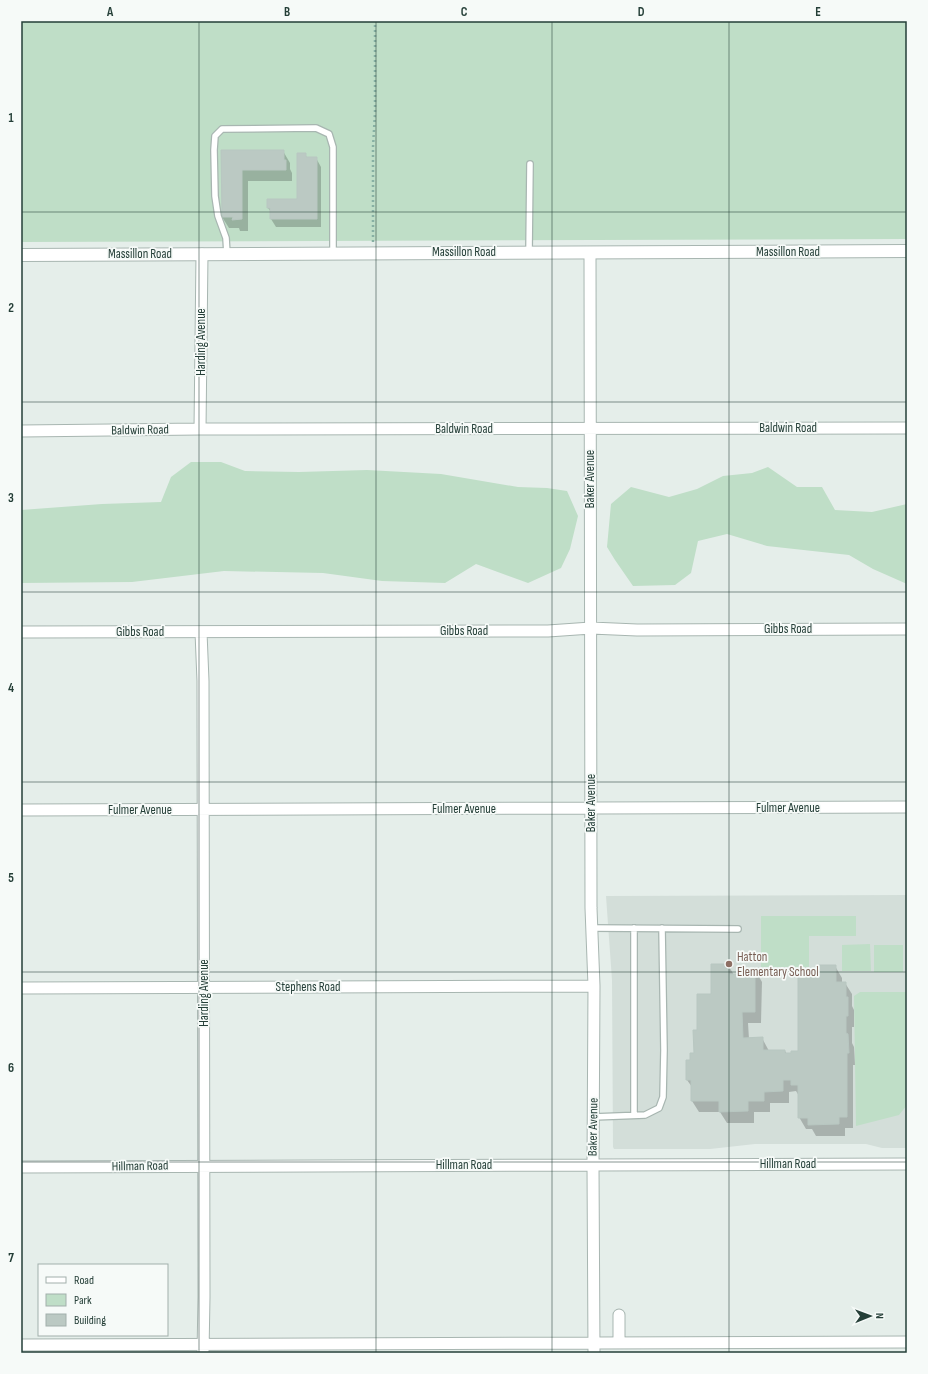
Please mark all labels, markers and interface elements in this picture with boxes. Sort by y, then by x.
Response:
text: A [106,4,114,20]
text: B [284,4,290,20]
text: C [461,4,468,20]
text: D [638,4,645,20]
text: E [815,4,821,20]
text: 1 [8,110,14,126]
street label: Massillon Road [432,244,496,260]
street label: Massillon Road [756,244,820,260]
street label: Massillon Road [108,246,172,262]
text: 2 [8,300,14,316]
street label: Harding Avenue [193,308,209,376]
street label: Baldwin Road [759,420,817,436]
street label: Baldwin Road [111,421,169,439]
street label: Baldwin Road [435,421,493,437]
street label: Baker Avenue [582,450,598,508]
text: 3 [8,490,14,506]
street label: Gibbs Road [764,621,812,637]
street label: Gibbs Road [440,623,488,639]
street label: Gibbs Road [116,624,164,640]
text: 4 [8,680,14,696]
street label: Baker Avenue [583,774,599,832]
street label: Fulmer Avenue [756,800,820,816]
street label: Fulmer Avenue [432,801,496,817]
street label: Fulmer Avenue [108,802,172,818]
text: 5 [8,870,14,886]
place label: Hatton Elementary School [737,949,819,980]
street label: Harding Avenue [196,959,212,1027]
marker: Hatton Elementary School [724,959,734,969]
street label: Stephens Road [276,979,340,995]
text: 6 [8,1060,14,1076]
street label: Baker Avenue [584,1098,602,1156]
street label: Hillman Road [760,1156,816,1172]
street label: Hillman Road [436,1157,492,1173]
street label: Hillman Road [112,1158,168,1174]
text: 7 [8,1250,14,1266]
legend [38,1264,168,1336]
text: Road [74,1273,94,1288]
text: Park [74,1293,92,1308]
north arrow [850,1296,890,1336]
text: Building [74,1313,106,1328]
text: N [873,1313,886,1319]

